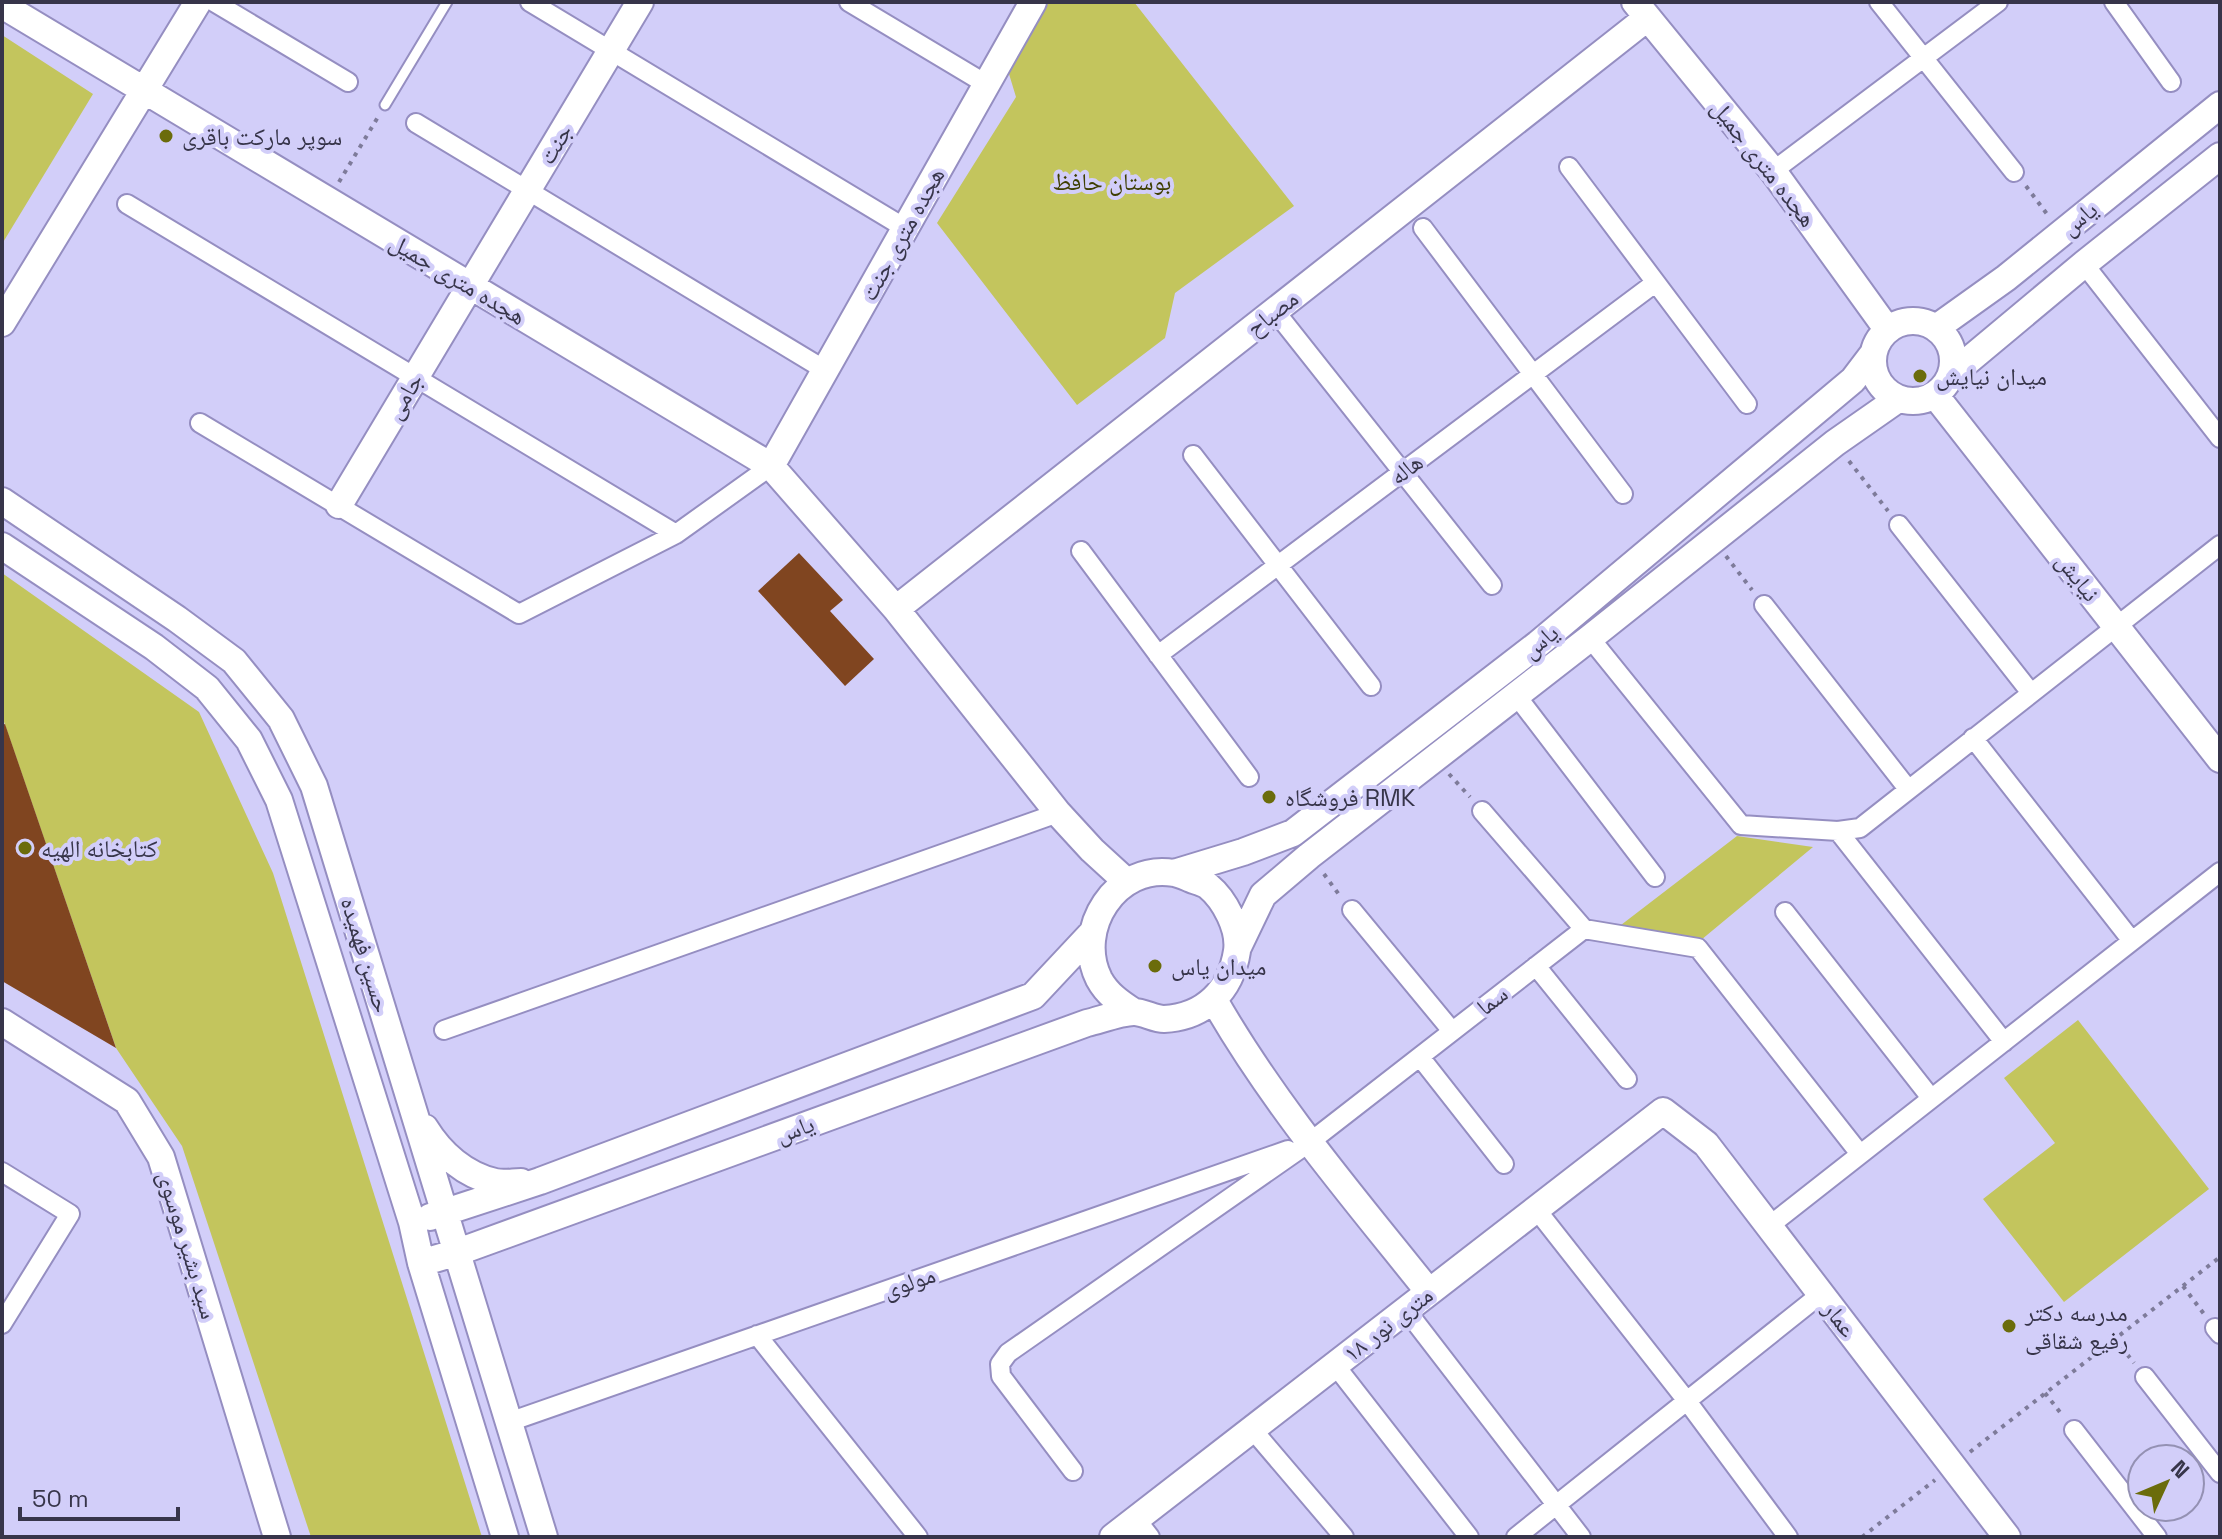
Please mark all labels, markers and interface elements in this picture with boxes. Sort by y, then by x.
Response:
street label: هجده متری جمیل [1704,93,1824,233]
street label: جنت [531,118,579,170]
place label: سوپر مارکت باقری [182,121,342,152]
marker: سوپر مارکت باقری [157,127,175,145]
street label: هجده متری جنت [853,162,951,306]
park label: بوستان حافظ [1053,166,1171,197]
street label: یاس [2054,194,2104,242]
street label: هجده متری جمیل [384,226,532,332]
street label: مصباح [1240,283,1304,343]
place label: میدان نیایش [1936,361,2047,392]
street label: جامی [378,367,430,425]
marker: میدان نیایش [1911,367,1929,385]
street label: هاله [1383,446,1429,492]
street label: نیایش [2049,546,2107,608]
street label: یاس [1515,617,1565,665]
place label: فروشگاه RMK [1285,782,1416,813]
marker: فروشگاه RMK [1260,788,1278,806]
place label: کتابخانه الهیه [41,833,157,864]
marker: کتابخانه الهیه [16,839,34,857]
street label: حسین فهمیده [334,894,398,1016]
place label: میدان یاس [1171,951,1267,982]
marker: میدان یاس [1146,957,1164,975]
street label: سما [1470,978,1514,1022]
street label: یاس [772,1108,818,1150]
street label: سید بشیر موسوی [151,1167,225,1323]
street label: مولوی [879,1259,939,1305]
street label: ۱۸ متری نور [1337,1279,1439,1369]
street label: عمار [1816,1294,1864,1343]
place label: مدرسه دکتر رفیع شقاقی [2024,1297,2128,1356]
marker: مدرسه دکتر رفیع شقاقی [2000,1317,2018,1335]
north arrow [2126,1443,2206,1523]
text: N [2165,1454,2196,1484]
scale bar [20,1471,178,1521]
text: 50 m [32,1483,89,1514]

